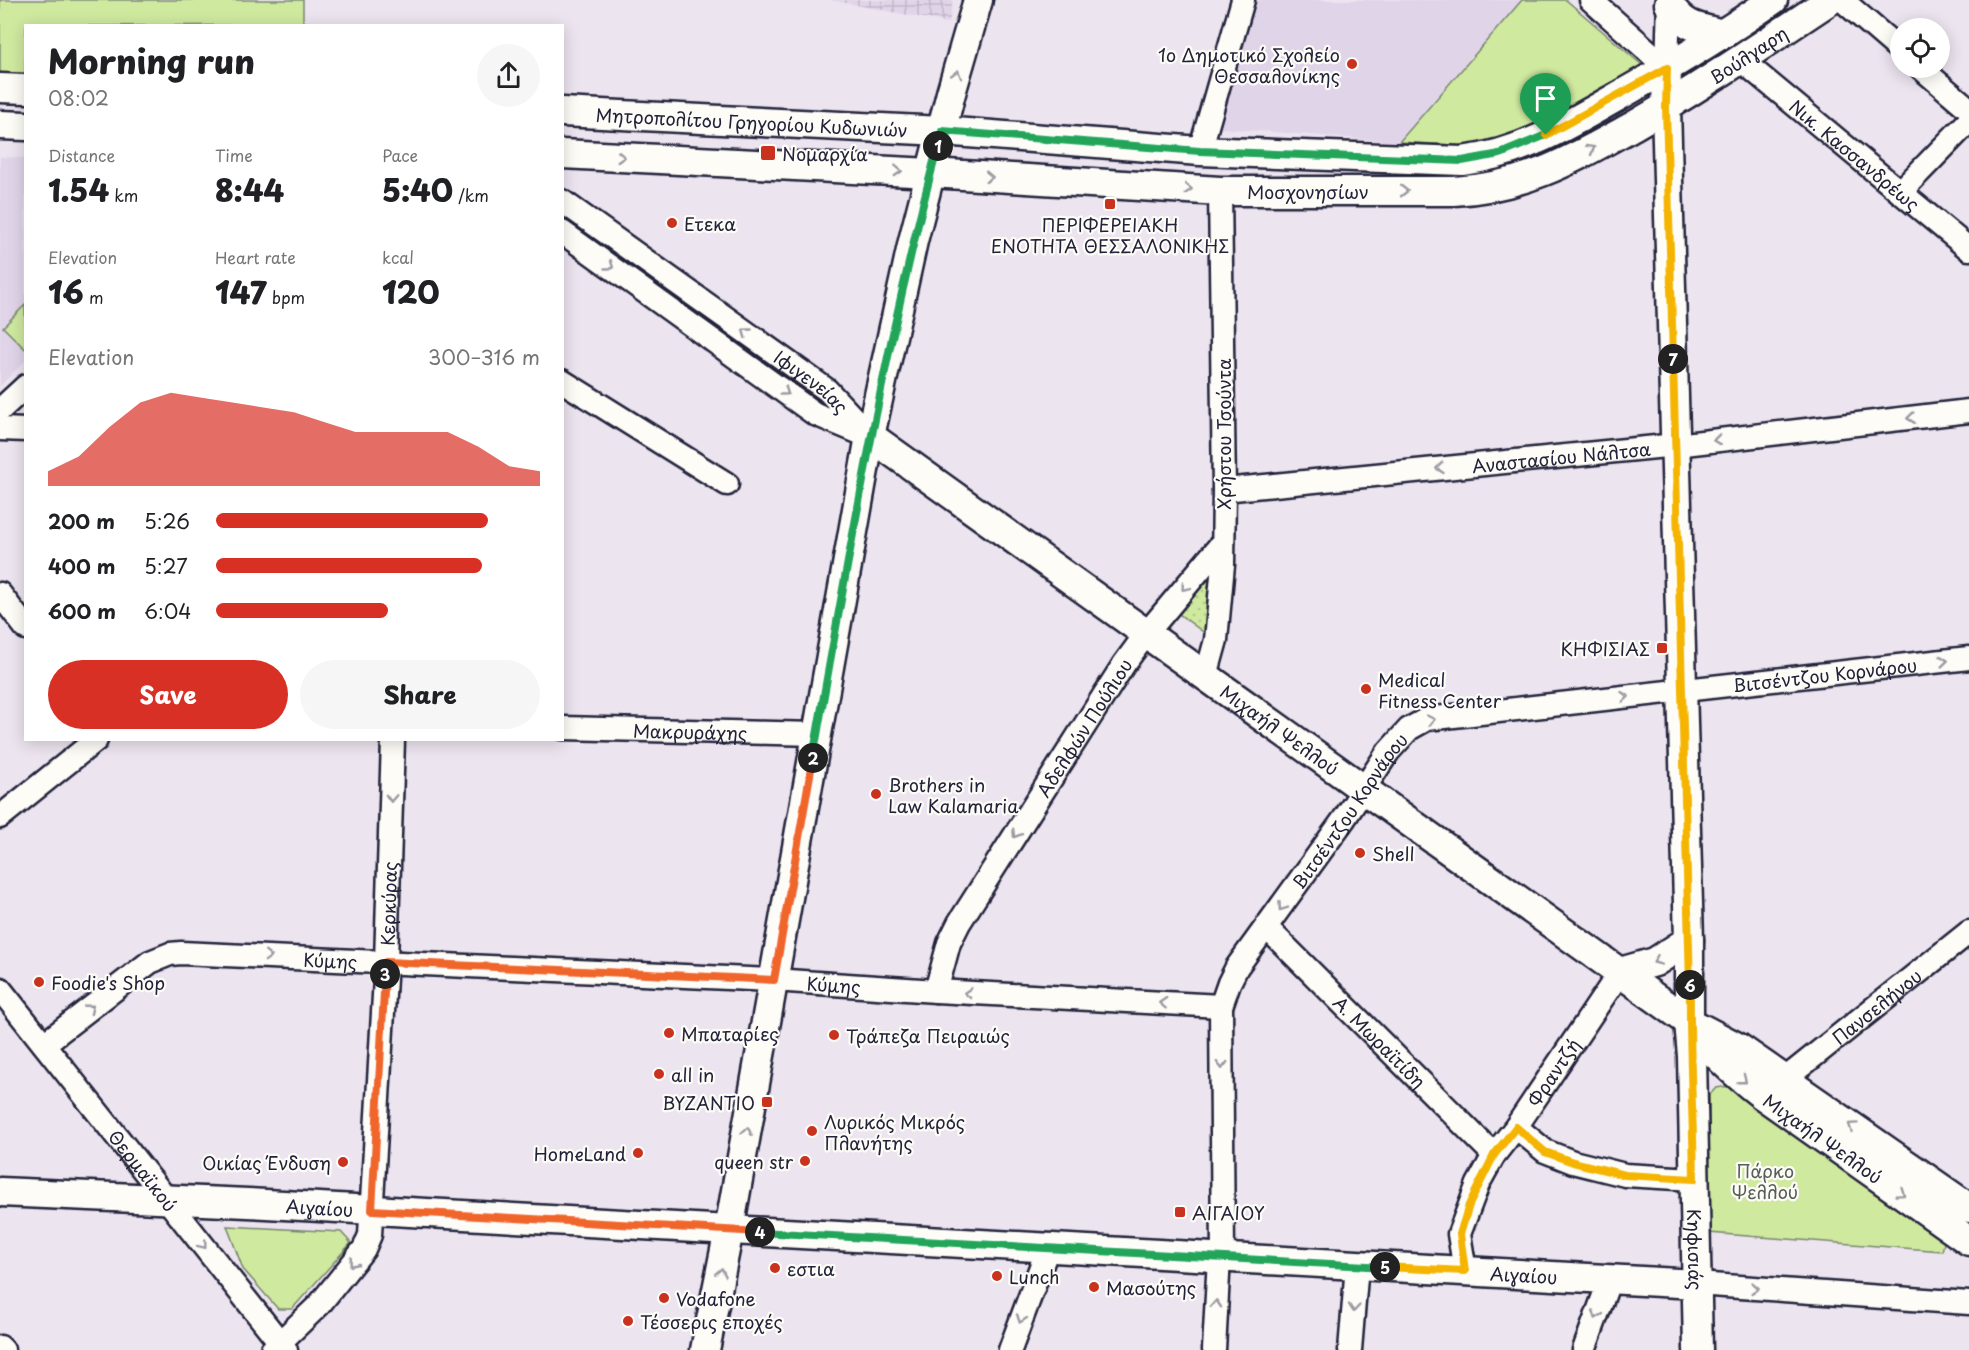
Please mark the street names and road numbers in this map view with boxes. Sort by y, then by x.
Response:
street label: Βούλγαρη [1704,19,1793,90]
street label: Νικ. Κασσανδρέως [1784,92,1926,217]
street label: Μητροπολίτου Γρηγορίου Κυδωνιών [595,100,909,143]
street label: Μοσχονησίων [1247,178,1369,205]
street label: Ιφιγενείας [769,343,855,419]
street label: Χρήστου Τσούντα [1210,358,1237,510]
street label: Αναστασίου Νάλτσα [1471,434,1652,479]
street label: Βιτσέντζου Κορνάρου [1731,650,1918,698]
street label: Αδελφών Πούλιου [1029,653,1138,802]
street label: Μιχαήλ Ψελλού [1215,677,1345,781]
street label: Μακρυράχης [633,716,747,746]
street label: Βιτσέντζου Κορνάρου [1285,726,1413,894]
street label: Κερκύρας [373,861,403,946]
street label: Κύμης [303,945,358,975]
street label: Πανσελήνου [1826,962,1927,1050]
street label: Κύμης [806,969,861,999]
street label: Α. Μωραϊτίδη [1328,989,1433,1094]
street label: Φραντζή [1520,1032,1586,1112]
street label: Μιχαήλ Ψελλού [1758,1086,1888,1189]
street label: Θερμαϊκού [103,1124,184,1217]
street label: Αιγαίου [285,1192,354,1222]
street label: Κηφισιάς [1682,1208,1710,1291]
street label: Αιγαίου [1489,1259,1558,1290]

